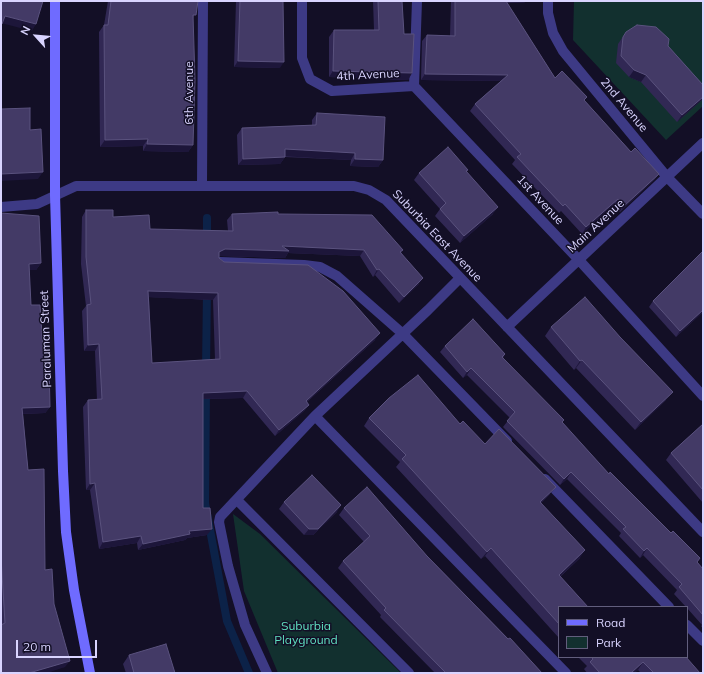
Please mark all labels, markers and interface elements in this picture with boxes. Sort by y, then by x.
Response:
north arrow [16,16,56,56]
text: N [17,24,33,37]
street label: 6th Avenue [182,61,196,125]
street label: 4th Avenue [336,66,400,84]
street label: 2nd Avenue [597,75,651,135]
street label: 1st Avenue [514,172,566,228]
street label: Suburbia East Avenue [389,187,485,285]
street label: Main Avenue [565,196,627,256]
street label: Paraluman Street [37,290,55,388]
legend [558,606,688,658]
text: Road [596,615,625,630]
park label: Suburbia Playground [274,619,338,647]
scale bar [18,632,99,658]
text: Park [596,635,621,650]
text: 20 m [23,639,51,654]

